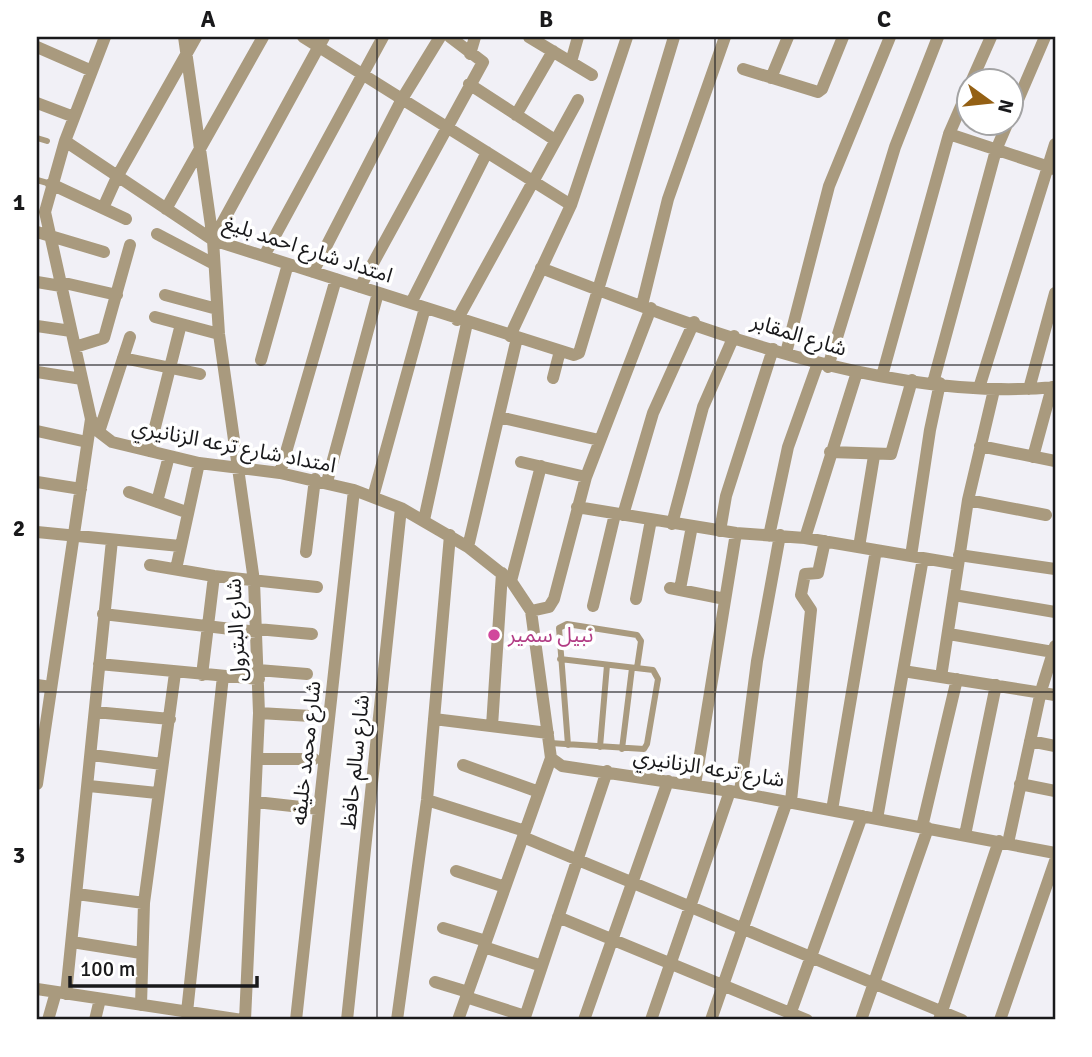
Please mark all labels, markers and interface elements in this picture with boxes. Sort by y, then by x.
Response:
text: A [201,5,216,34]
text: B [539,5,553,34]
text: C [877,5,891,34]
north arrow [956,66,1026,136]
text: N [992,97,1019,116]
text: 1 [13,188,25,217]
street label: امتداد شارع احمد بليغ [219,209,396,291]
street label: شارع المقابر [747,308,850,364]
street label: امتداد شارع ترعه الزنانيري [129,413,338,481]
text: 2 [13,514,25,543]
street label: شارع البترول [220,578,254,682]
place label: نبيل سمير [507,622,593,648]
marker: نبيل سمير [486,627,502,643]
street label: شارع محمد خليفه [285,680,328,827]
street label: شارع سالم حافظ [335,693,377,831]
street label: شارع ترعه الزنانيري [631,743,786,796]
text: 3 [13,841,25,870]
scale bar [70,945,257,989]
text: 100 m [80,956,135,982]

